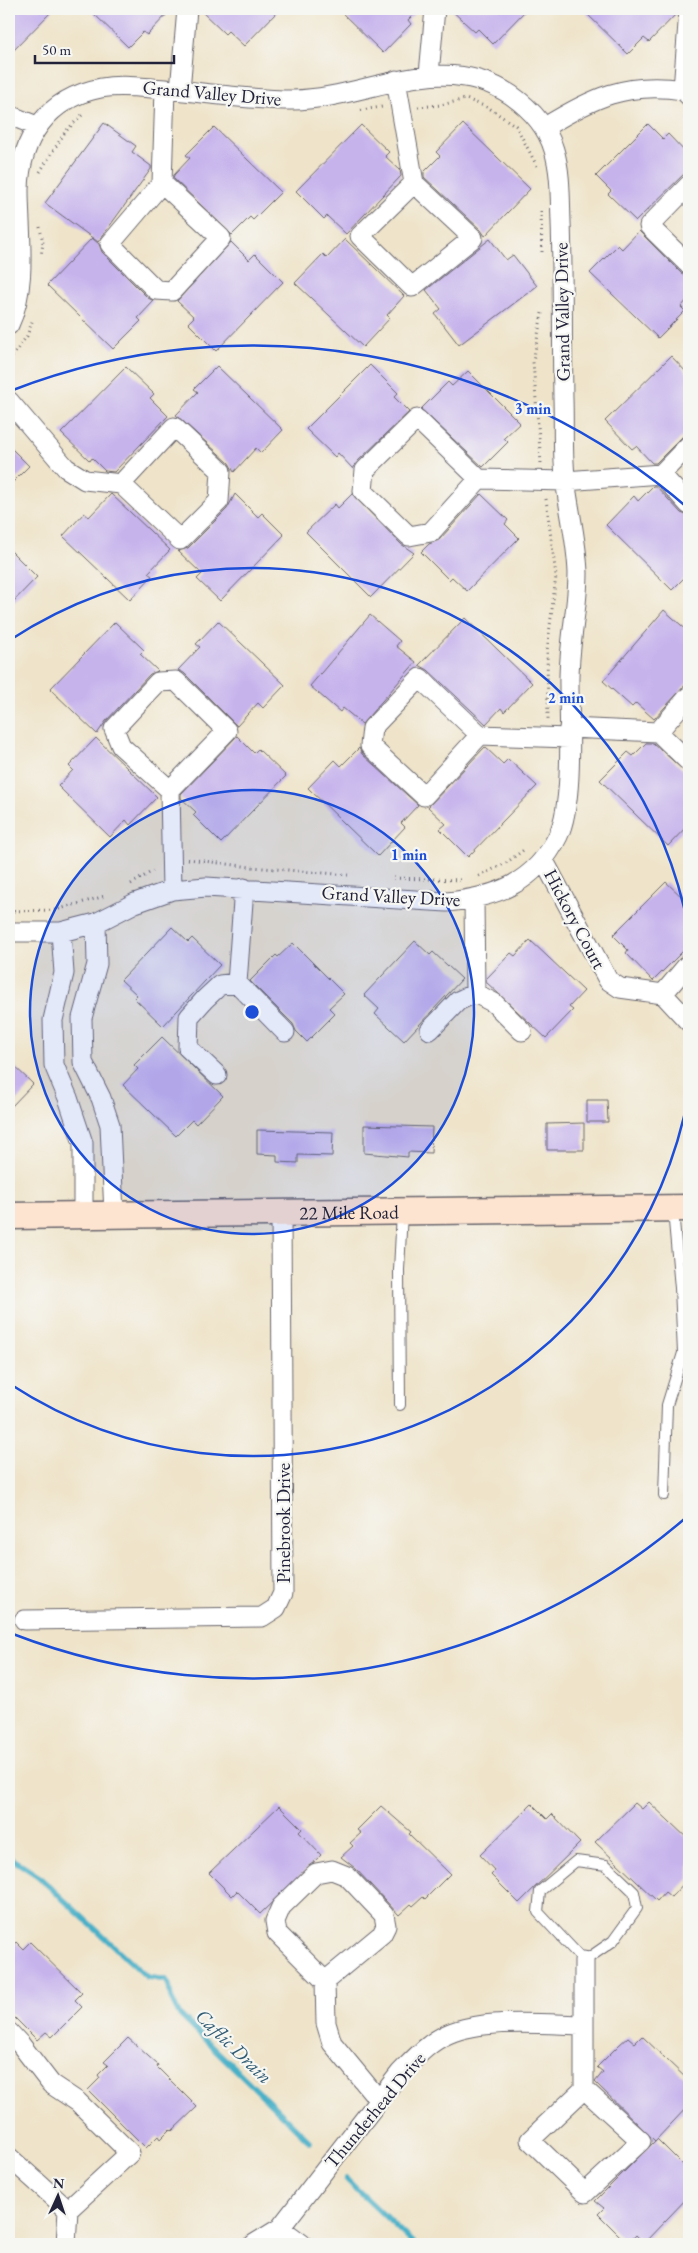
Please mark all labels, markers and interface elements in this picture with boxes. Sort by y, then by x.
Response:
scale bar [35,32,174,64]
text: 50 m [42,40,71,59]
street label: Grand Valley Drive [142,74,282,112]
street label: Grand Valley Drive [548,242,576,382]
text: 3 min [515,399,552,418]
text: 2 min [548,688,585,707]
text: 1 min [391,845,428,864]
street label: Hickory Court [538,865,612,973]
street label: Grand Valley Drive [321,880,461,912]
centre of rings [243,1003,261,1021]
street label: 22 Mile Road [299,1199,399,1225]
street label: Pinebrook Drive [271,1463,296,1583]
water label: Caflic Drain [190,2003,278,2089]
street label: Thunderhead Drive [319,2047,431,2173]
north arrow [32,2170,82,2220]
text: N [53,2174,65,2192]

